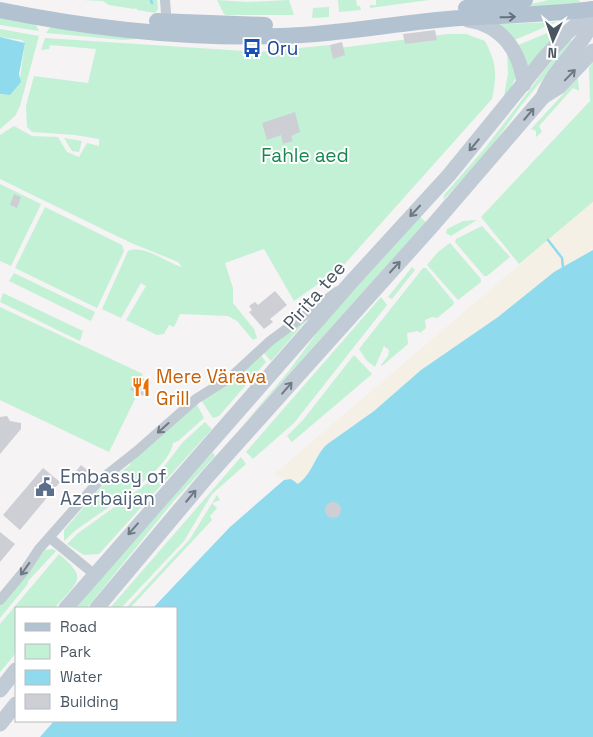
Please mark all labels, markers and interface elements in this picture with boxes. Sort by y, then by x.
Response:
one-way arrow [500,12,516,21]
north arrow [528,15,578,65]
place label: Oru [267,36,299,61]
bus stop icon: Oru [241,37,263,59]
text: N [547,44,557,62]
one-way arrow [564,69,576,82]
one-way arrow [523,108,534,121]
one-way arrow [468,139,480,152]
park label: Fahle aed [261,143,349,168]
one-way arrow [409,204,421,217]
street label: Pirita tee [278,256,351,335]
one-way arrow [389,261,401,274]
place label: Mere Värava Grill [156,364,267,411]
restaurant icon: Mere Värava Grill [130,376,152,398]
one-way arrow [281,382,292,395]
one-way arrow [156,422,169,434]
place label: Embassy of Azerbaijan [60,464,166,511]
public building icon: Embassy of Azerbaijan [34,476,56,498]
one-way arrow [185,490,196,503]
one-way arrow [128,523,139,536]
one-way arrow [20,562,31,575]
legend [15,607,178,722]
text: Road [60,617,97,636]
text: Park [60,642,91,661]
text: Water [60,667,103,686]
text: Building [60,692,119,711]

